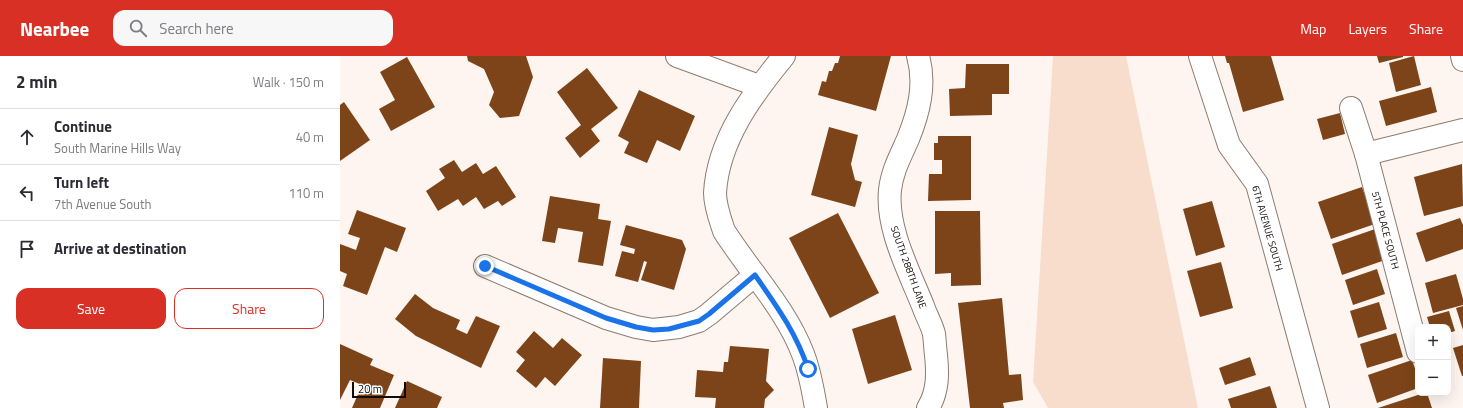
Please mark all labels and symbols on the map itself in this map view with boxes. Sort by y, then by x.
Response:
street label: 6TH AVENUE SOUTH [1248,184,1287,273]
street label: 5TH PLACE SOUTH [1368,190,1403,271]
street label: SOUTH 288TH LANE [887,224,931,311]
route end [476,257,494,275]
route start [799,360,817,378]
scale bar [352,380,406,399]

